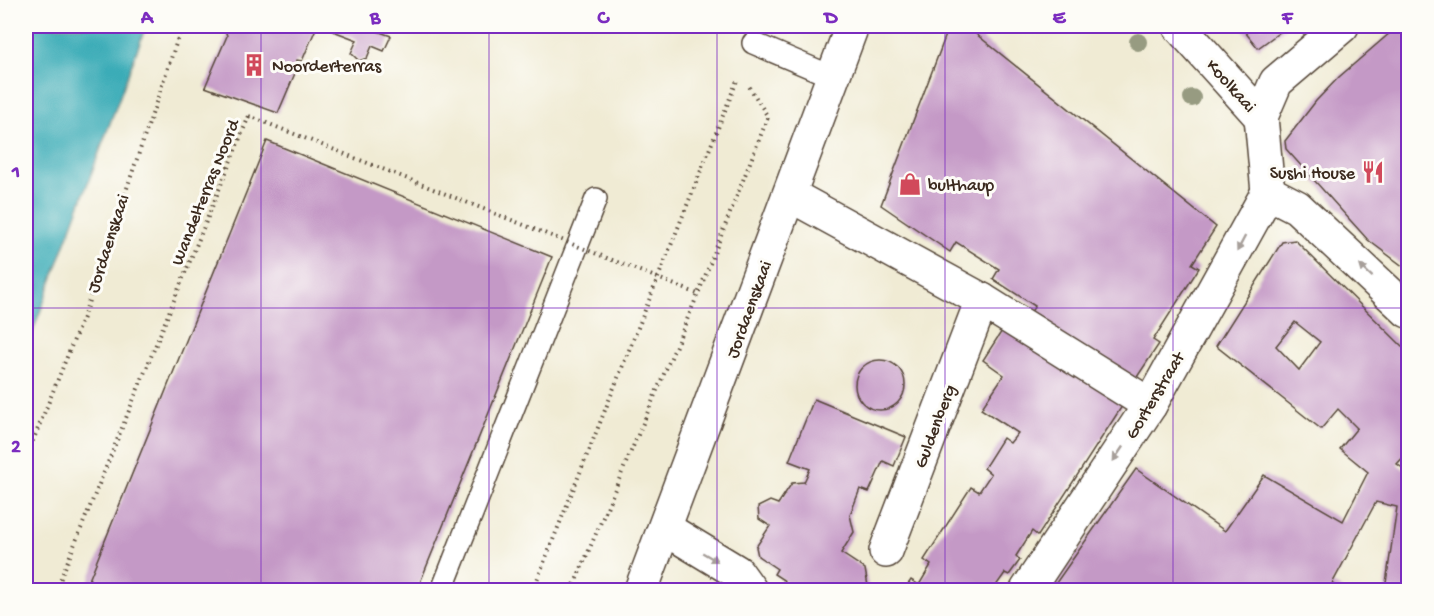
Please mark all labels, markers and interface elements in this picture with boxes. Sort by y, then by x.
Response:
text: A [140,8,155,31]
text: B [369,8,381,31]
text: C [597,8,611,31]
text: D [822,8,838,31]
text: E [1053,8,1067,31]
text: F [1281,8,1294,31]
building icon: Noorderterras [241,52,267,78]
street label: Koolkaai [1201,56,1260,118]
place label: Noorderterras [272,57,382,78]
street label: Wandelterras Noord [167,116,246,269]
restaurant icon: Sushi House [1360,159,1386,185]
text: 1 [11,162,20,185]
place label: Sushi House [1270,164,1356,185]
shop icon: bulthaup [897,171,923,197]
place label: bulthaup [928,176,994,197]
street label: Jordaenskaai [84,192,135,296]
one-way arrow [1236,236,1246,253]
street label: Jordaenskaai [723,258,778,361]
one-way arrow [1358,264,1373,278]
street label: Gorterstraat [1122,348,1191,444]
street label: Guldenberg [911,382,962,472]
text: 2 [11,437,21,460]
one-way arrow [1112,446,1123,462]
one-way arrow [702,552,719,562]

